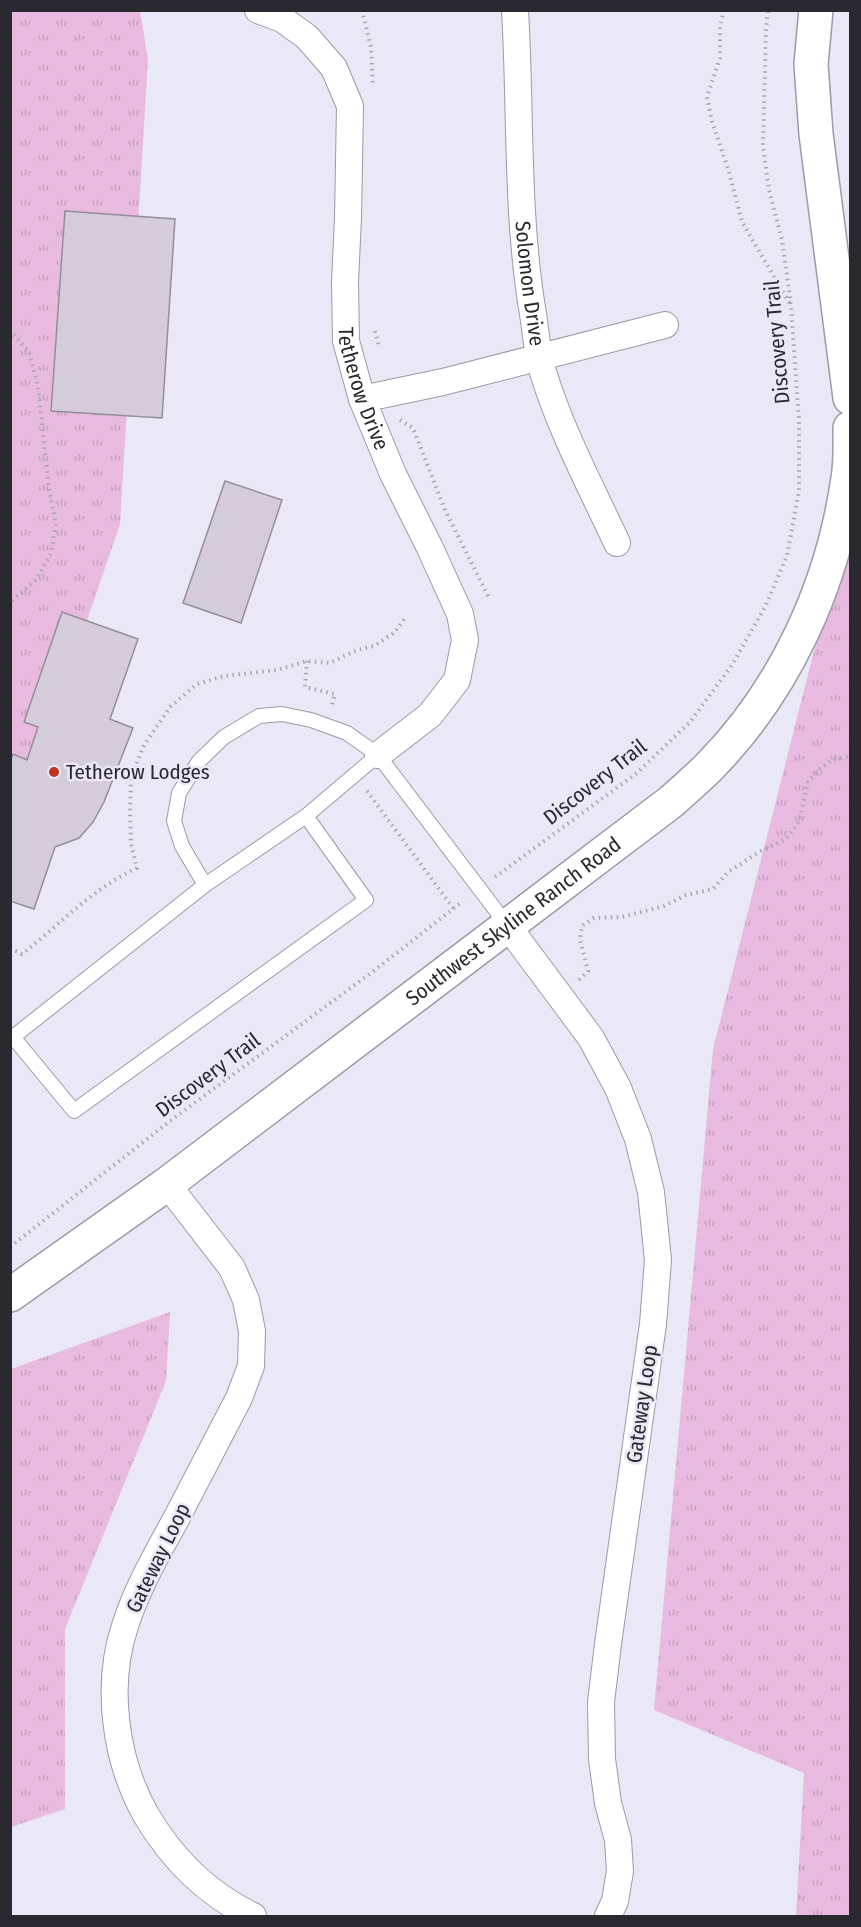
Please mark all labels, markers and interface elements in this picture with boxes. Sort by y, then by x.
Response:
street label: Solomon Drive [510,220,550,348]
street label: Discovery Trail [759,279,795,405]
street label: Tetherow Drive [333,327,395,454]
street label: Discovery Trail [538,733,652,830]
place label: Tetherow Lodges [66,759,210,785]
marker: Tetherow Lodges [47,765,61,779]
street label: Southwest Skyline Ranch Road [401,831,626,1011]
street label: Discovery Trail [151,1027,266,1123]
street label: Gateway Loop [621,1343,663,1465]
street label: Gateway Loop [120,1499,196,1617]

